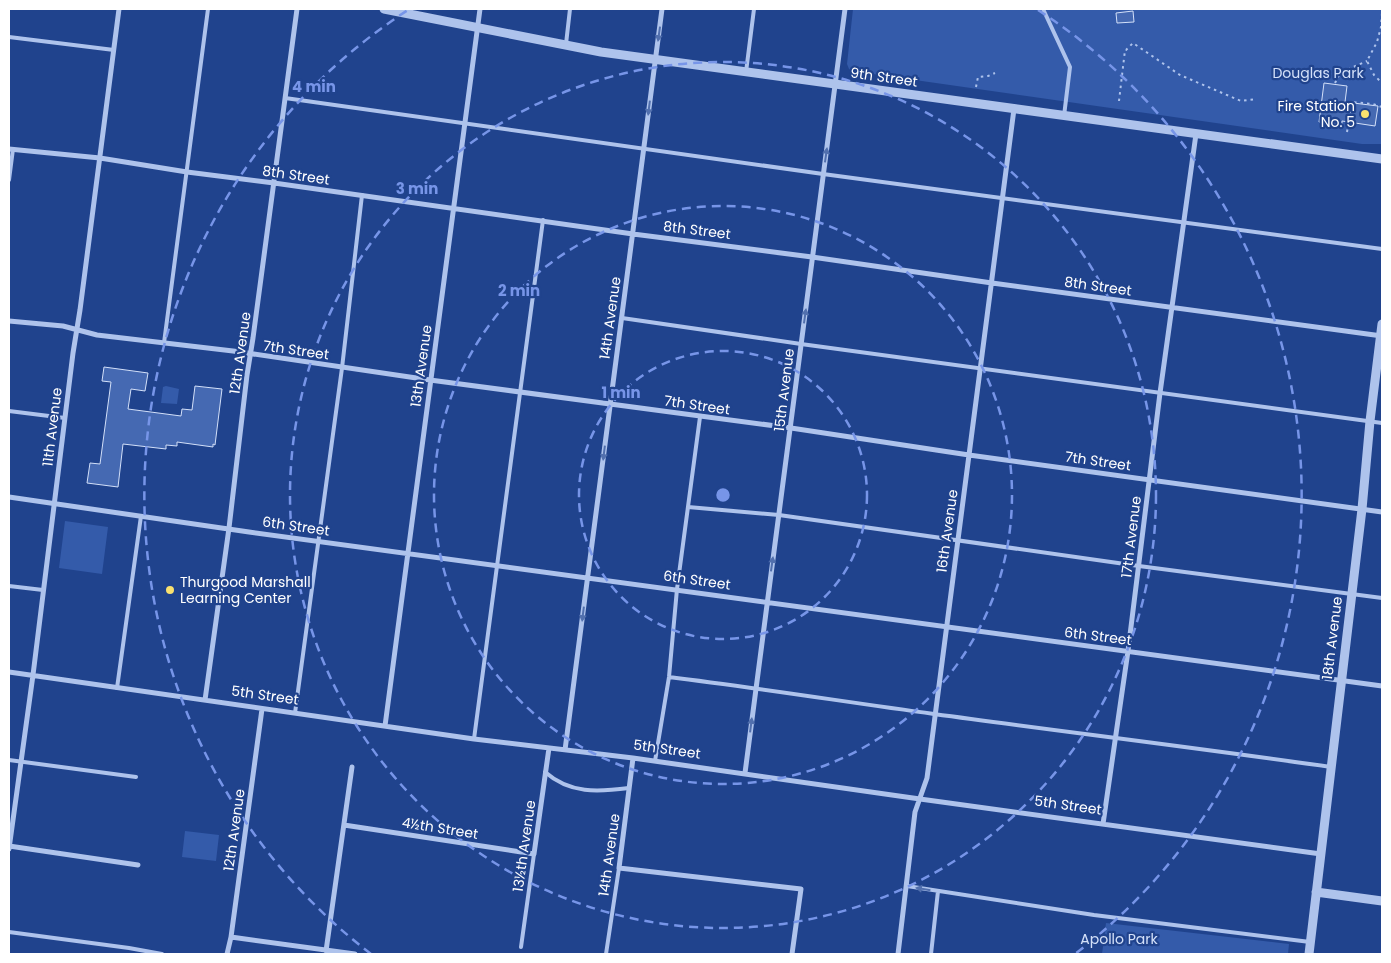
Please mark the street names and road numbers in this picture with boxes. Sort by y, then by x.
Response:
street label: 9th Street [849,62,919,92]
street label: 8th Street [261,160,331,190]
street label: 8th Street [662,216,732,244]
street label: 8th Street [1063,271,1133,301]
street label: 14th Avenue [594,275,626,361]
street label: 12th Avenue [224,310,256,395]
street label: 13th Avenue [405,323,437,409]
street label: 7th Street [262,335,330,365]
street label: 15th Avenue [769,347,799,433]
street label: 11th Avenue [37,386,67,468]
street label: 7th Street [663,390,731,420]
street label: 7th Street [1064,446,1132,476]
street label: 16th Avenue [931,488,963,574]
street label: 17th Avenue [1116,495,1146,579]
street label: 6th Street [261,511,331,541]
street label: 6th Street [662,565,732,595]
street label: 18th Avenue [1317,595,1347,681]
street label: 6th Street [1063,622,1133,650]
street label: 5th Street [230,680,300,710]
street label: 5th Street [632,734,702,764]
street label: 12th Avenue [218,787,250,872]
street label: 5th Street [1033,790,1103,820]
street label: 13½th Avenue [508,798,540,893]
street label: 4½th Street [400,812,480,844]
street label: 14th Avenue [593,812,625,898]

